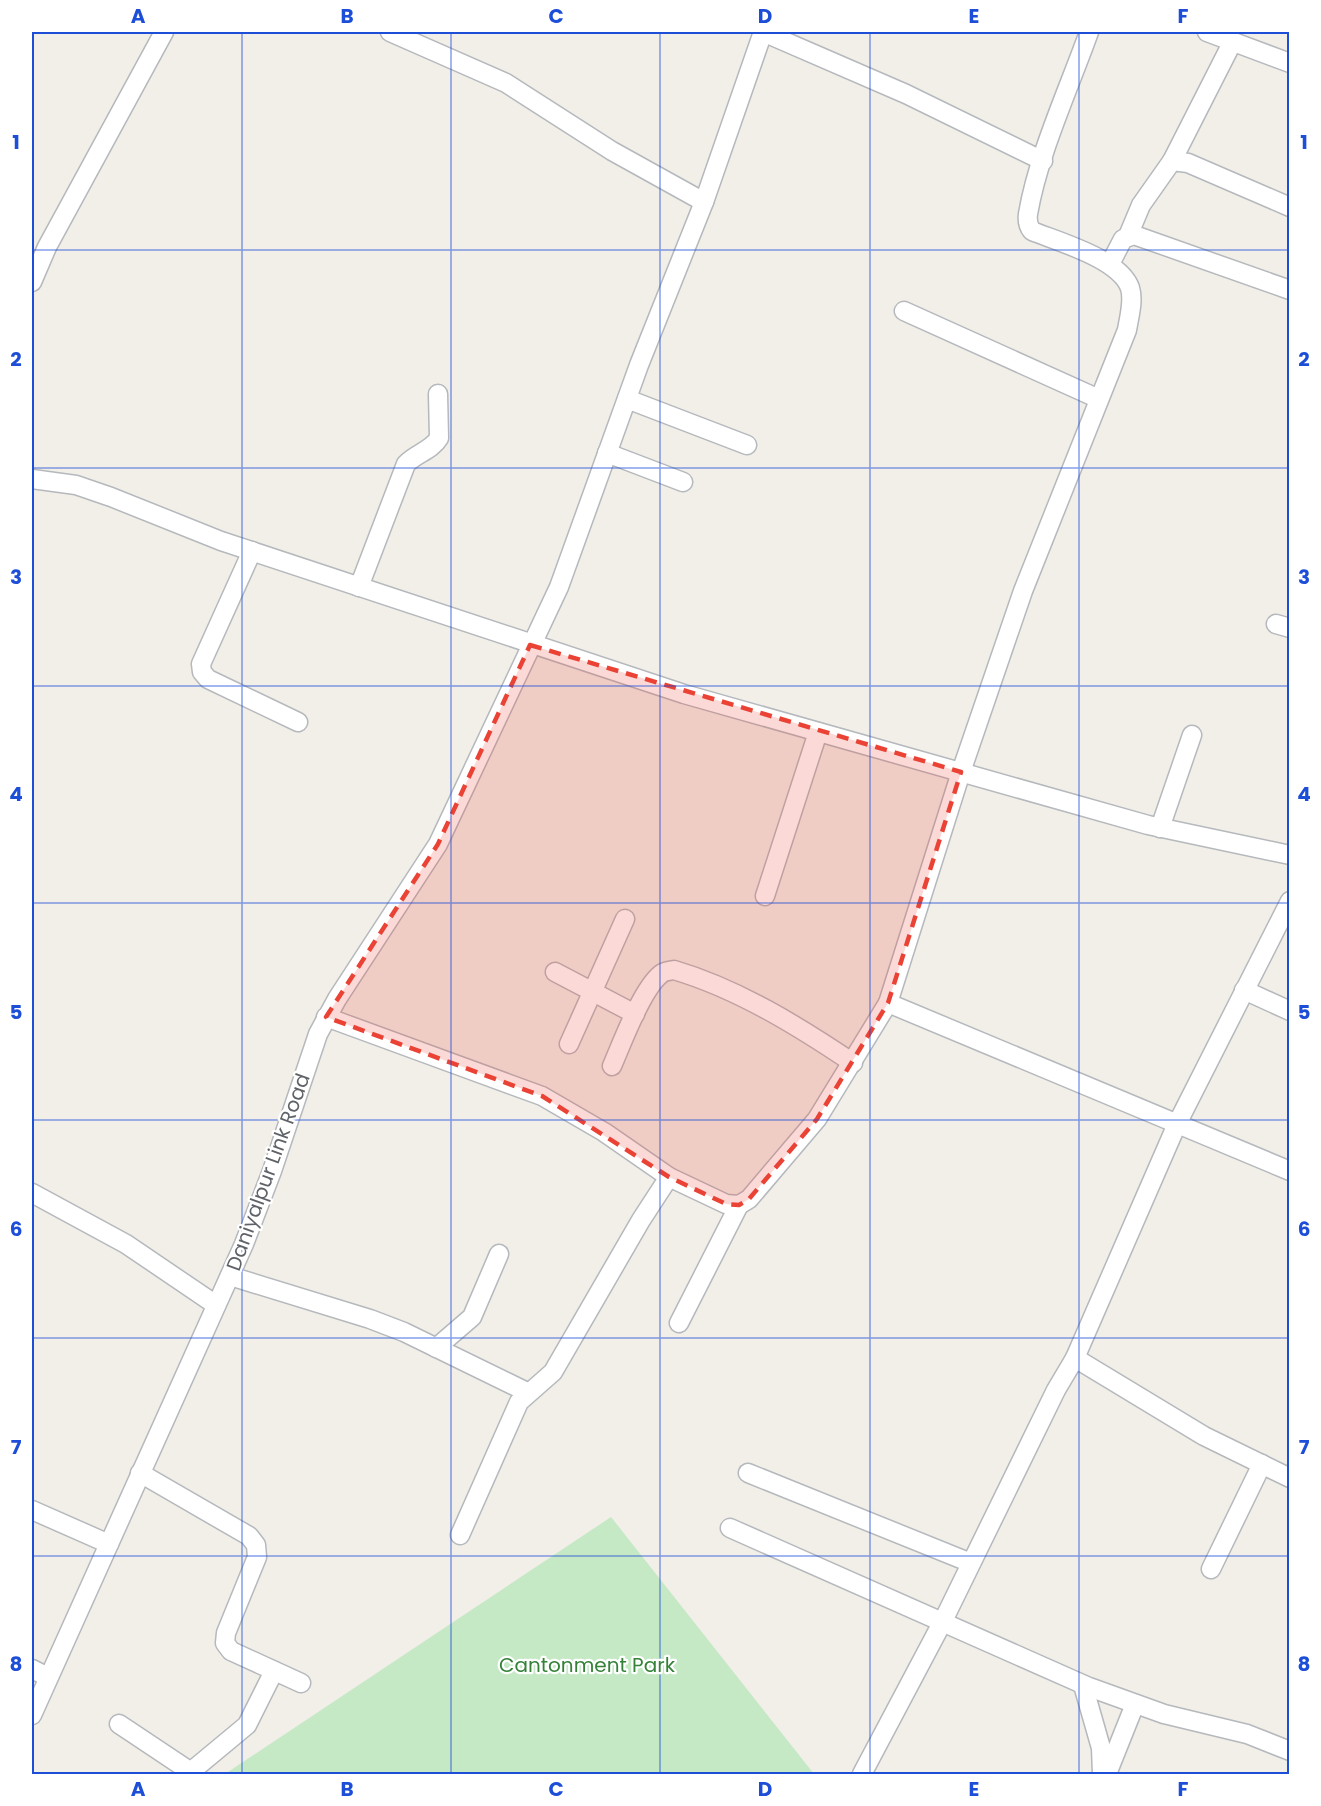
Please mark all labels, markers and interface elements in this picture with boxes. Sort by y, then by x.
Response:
text: A [131,2,146,30]
text: B [340,2,354,30]
text: C [548,2,564,30]
text: D [758,2,772,30]
text: E [969,2,979,30]
text: F [1178,2,1189,30]
text: 1 [12,128,20,156]
text: 1 [1300,128,1308,156]
text: 2 [10,345,22,373]
text: 2 [1298,345,1310,373]
text: 3 [10,563,22,591]
text: 3 [1298,563,1310,591]
text: 4 [9,780,23,808]
text: 4 [1297,780,1311,808]
text: 5 [10,998,23,1026]
text: 5 [1298,998,1311,1026]
street label: Daniyalpur Link Road [219,1069,317,1275]
text: 6 [10,1215,22,1243]
text: 6 [1298,1215,1310,1243]
text: 7 [11,1433,22,1461]
text: 7 [1299,1433,1310,1461]
text: 8 [10,1650,22,1678]
text: 8 [1298,1650,1310,1678]
park label: Cantonment Park [499,1651,676,1679]
text: A [131,1775,146,1803]
text: B [340,1775,354,1803]
text: C [548,1775,564,1803]
text: D [758,1775,772,1803]
text: E [969,1775,979,1803]
text: F [1178,1775,1189,1803]

